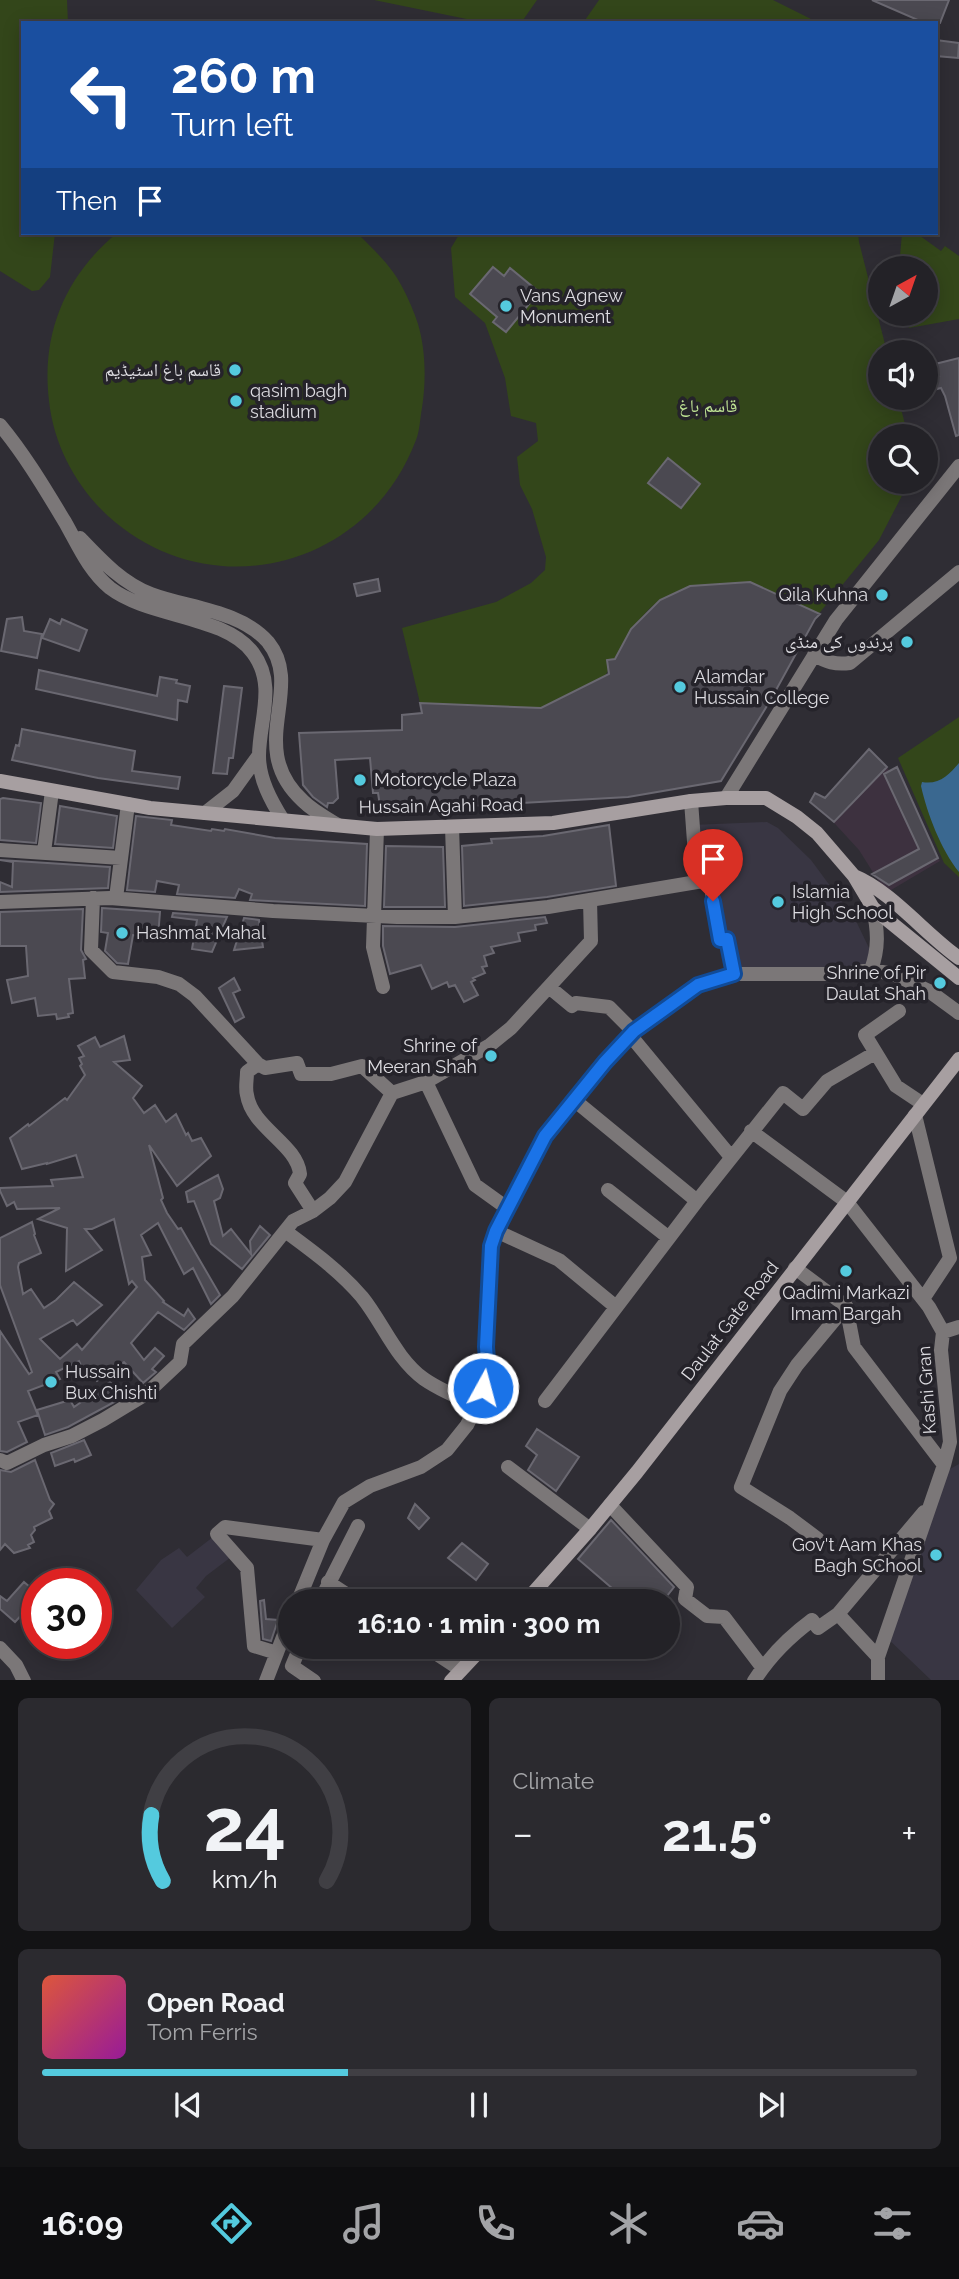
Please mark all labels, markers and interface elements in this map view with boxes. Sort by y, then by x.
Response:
text: 260 m [171,47,316,104]
icon: left [56,49,147,140]
text: Turn left [171,106,293,143]
icon: arrive [131,182,169,220]
text: Then [56,186,117,216]
north arrow [868,256,938,326]
map controls [868,256,938,494]
place label: Vans Agnew Monument [520,285,623,327]
marker: Vans Agnew Monument [498,298,514,314]
button: sound [868,340,938,410]
place label: قاسم باغ اسٹیڈیم [105,359,221,382]
marker: قاسم باغ اسٹیڈیم [227,362,243,378]
place label: qasim bagh stadium [250,380,347,422]
marker: qasim bagh stadium [228,393,244,409]
park label: قاسم باغ [679,395,737,418]
button: search [868,424,938,494]
place label: Qila Kuhna [779,584,868,605]
marker: Qila Kuhna [874,587,890,603]
place label: پرندوں کی منڈی [785,631,893,653]
marker: پرندوں کی منڈی [899,634,915,650]
place label: Alamdar Hussain College [694,666,830,708]
marker: Alamdar Hussain College [672,679,688,695]
place label: Motorcycle Plaza [374,769,516,790]
marker: Motorcycle Plaza [352,772,368,788]
street label: Hussain Agahi Road [359,794,523,817]
pin [683,829,743,901]
icon: arrive [694,840,732,878]
place label: Islamia High School [792,881,893,923]
marker: Islamia High School [770,894,786,910]
place label: Hashmat Mahal [136,922,266,943]
marker: Hashmat Mahal [114,925,130,941]
place label: Shrine of Pir Daulat Shah [826,962,927,1004]
marker: Shrine of Pir Daulat Shah [932,975,948,991]
place label: Shrine of Meeran Shah [367,1035,478,1077]
marker: Shrine of Meeran Shah [483,1048,499,1064]
street label: Daulat Gate Road [677,1257,783,1384]
marker: Qadimi Markazi Imam Bargah [838,1263,854,1279]
place label: Qadimi Markazi Imam Bargah [782,1282,910,1324]
street label: Kashi Gran [913,1345,940,1435]
position arrow [446,1351,520,1425]
place label: Hussain Bux Chishti [65,1361,157,1403]
marker: Hussain Bux Chishti [43,1374,59,1390]
place label: Gov't Aam Khas Bagh SChool [792,1534,922,1576]
marker: Gov't Aam Khas Bagh SChool [928,1547,944,1563]
speed limit sign: 30 [21,1568,112,1659]
text: 16:10 · 1 min · 300 m [357,1609,601,1639]
text: Climate [513,1767,594,1794]
text: 24 [203,1783,286,1868]
text: 21.5° [662,1802,772,1863]
text: − [513,1811,533,1856]
text: + [901,1811,917,1856]
text: km/h [211,1863,277,1893]
text: Open Road [147,1988,285,2018]
text: Tom Ferris [147,2018,258,2045]
icon: previous [169,2086,207,2124]
icon: pause [460,2086,498,2124]
icon: next [752,2086,790,2124]
icon: directions [207,2199,256,2248]
icon: music [339,2199,388,2248]
icon: phone [471,2199,520,2248]
icon: climate [604,2199,653,2248]
icon: car [736,2199,785,2248]
icon: filters [868,2199,917,2248]
text: 16:09 [42,2205,123,2242]

